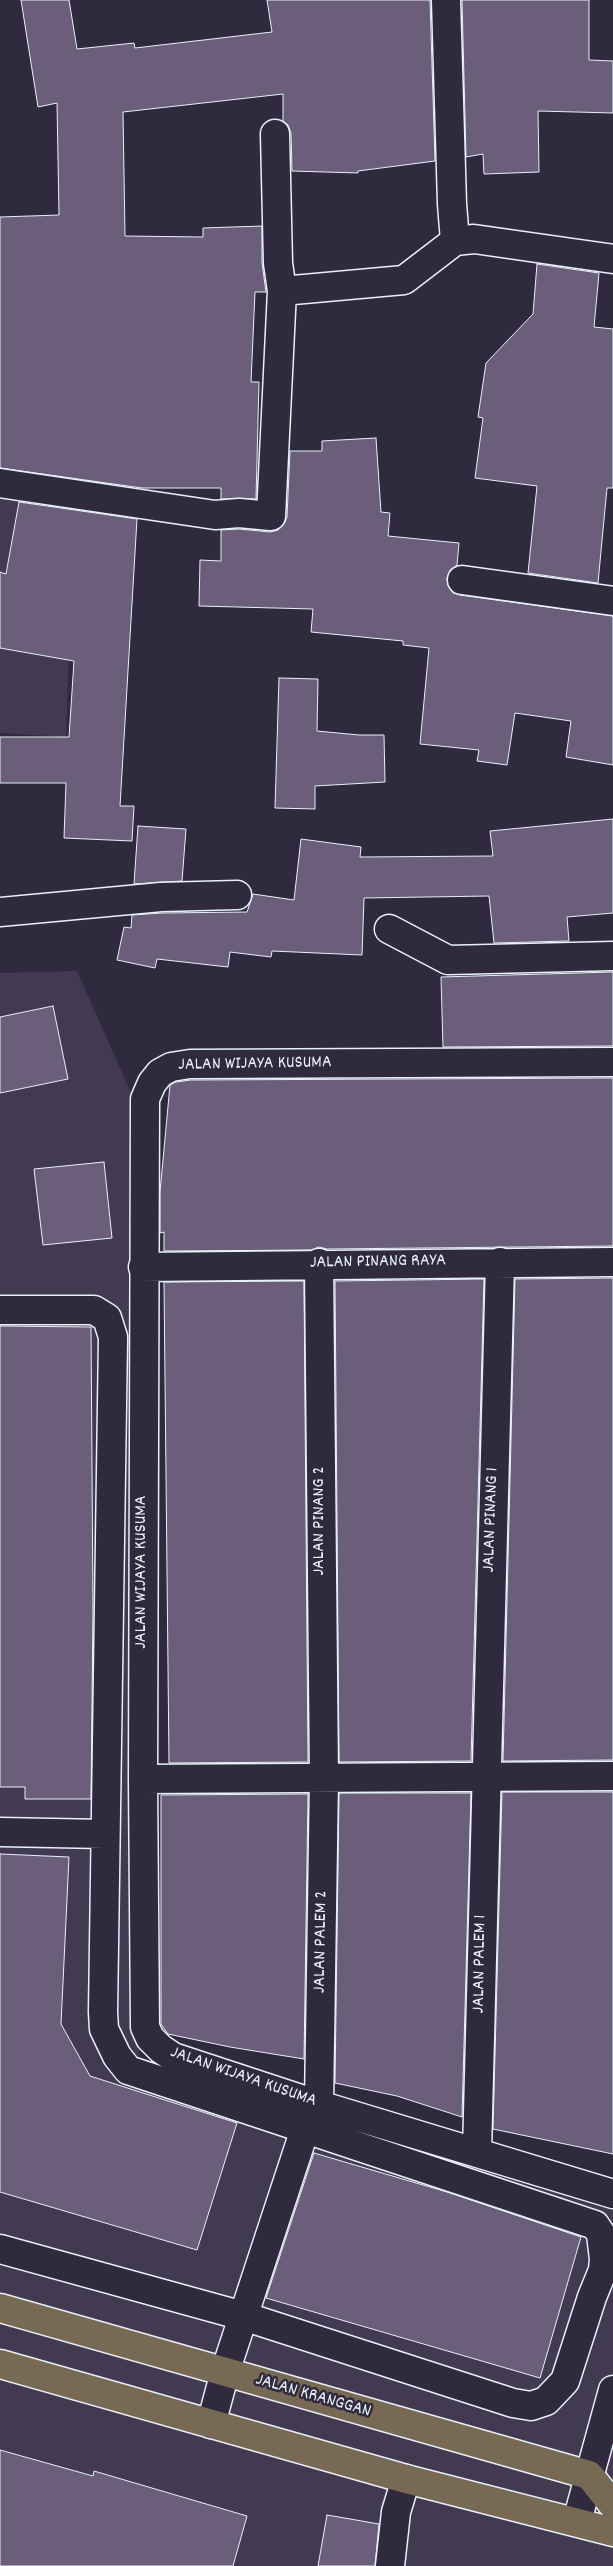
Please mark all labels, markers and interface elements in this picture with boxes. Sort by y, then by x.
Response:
street label: JALAN WIJAYA KUSUMA [178,1053,332,1077]
street label: JALAN PINANG RAYA [310,1251,446,1275]
street label: JALAN PINANG 2 [310,1466,332,1576]
street label: JALAN PINANG 1 [479,1467,505,1573]
street label: JALAN WIJAYA KUSUMA [132,1495,154,1649]
street label: JALAN PALEM 2 [310,1890,334,1994]
street label: JALAN PALEM 1 [469,1914,493,2014]
street label: JALAN WIJAYA KUSUMA [167,2043,319,2113]
street label: JALAN KRANGGAN [253,2370,373,2424]

